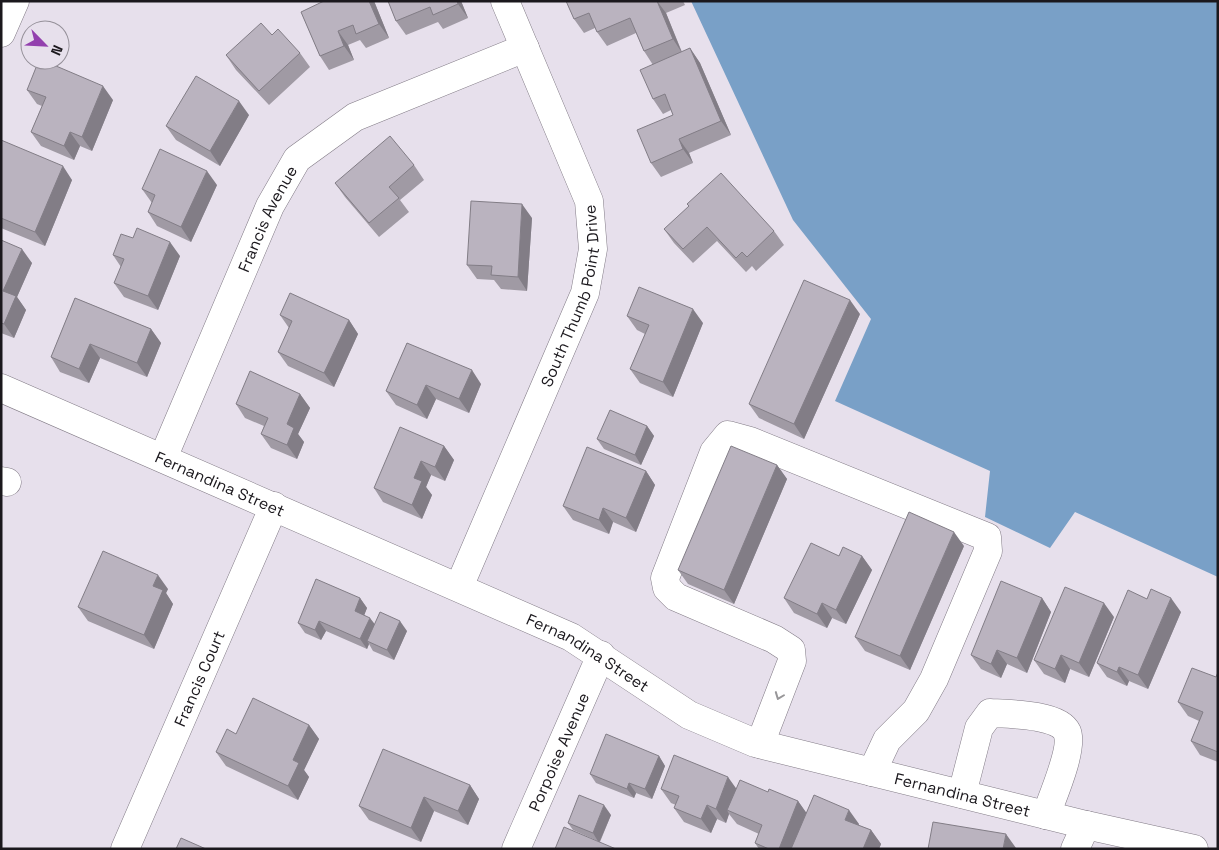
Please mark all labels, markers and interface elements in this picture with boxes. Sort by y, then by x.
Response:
north arrow [20,20,70,70]
text: N [47,42,67,58]
street label: Francis Avenue [233,162,302,275]
street label: South Thumb Point Drive [536,204,604,390]
street label: Fernandina Street [152,447,288,522]
street label: Fernandina Street [523,609,653,697]
street label: Francis Court [169,627,230,730]
street label: Porpoise Avenue [524,689,594,815]
one-way arrow [774,691,785,700]
street label: Fernandina Street [892,768,1033,822]

